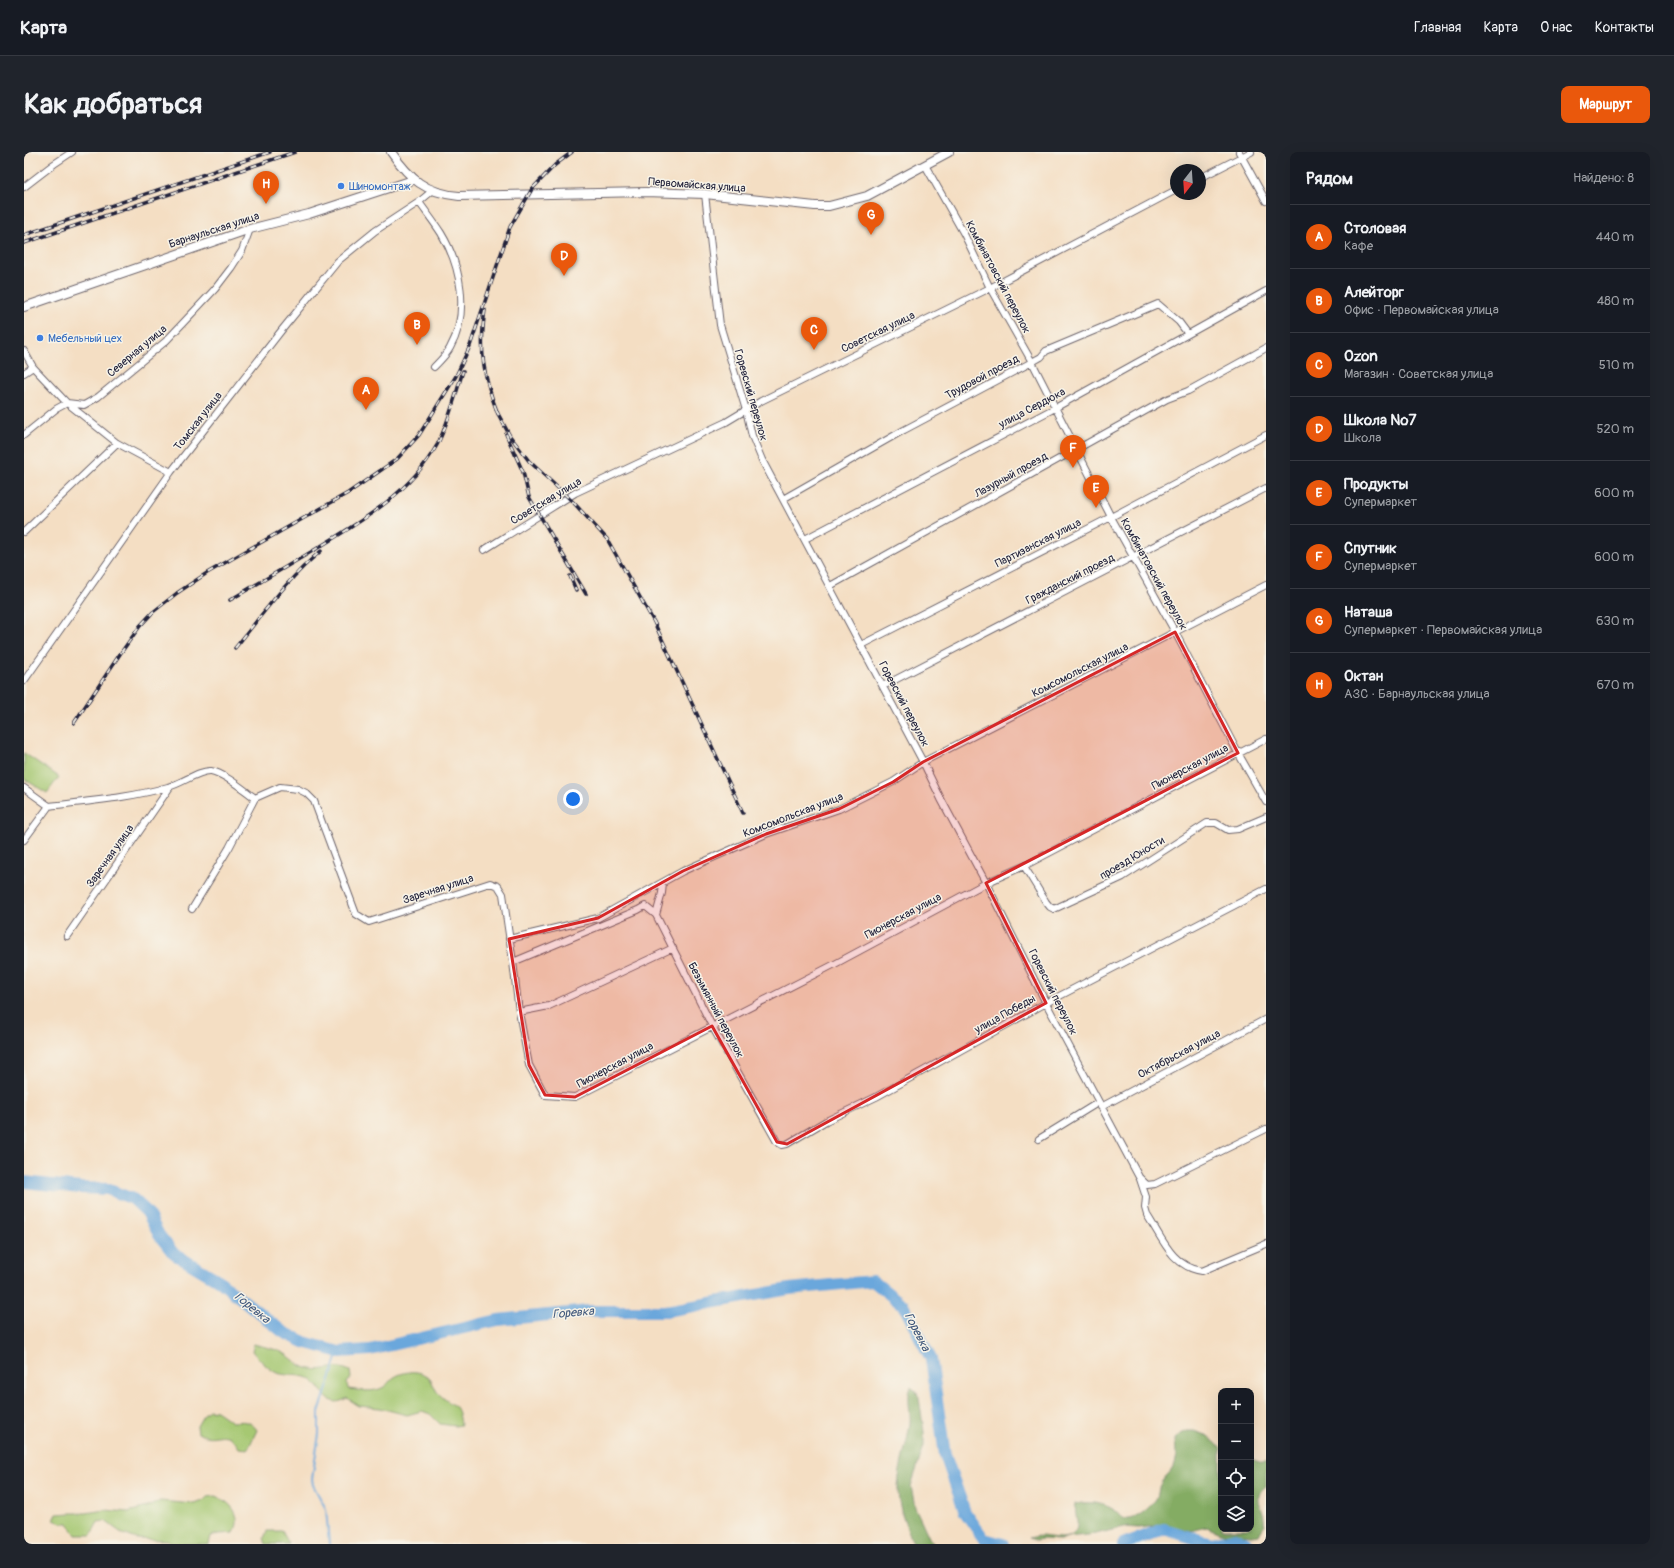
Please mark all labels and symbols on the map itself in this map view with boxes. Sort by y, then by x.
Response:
north arrow [1170,164,1206,200]
pin: H [253,171,279,204]
street label: Первомайская улица [648,175,746,195]
place label: Шиномонтаж [349,180,411,193]
marker: Шиномонтаж [336,181,346,191]
pin: G [858,202,884,235]
street label: Барнаульская улица [167,209,261,251]
street label: Комбинатовский переулок [963,218,1033,336]
pin: D [551,243,577,276]
street label: Советская улица [839,309,917,355]
pin: B [404,312,430,345]
pin: C [801,317,827,350]
street label: Северная улица [105,322,169,380]
place label: Мебельный цех [48,332,122,345]
marker: Мебельный цех [35,333,45,343]
street label: Горевский переулок [732,348,770,443]
street label: Трудовой проезд [943,352,1021,402]
pin: A [353,377,379,410]
street label: улица Сердюка [996,385,1067,431]
street label: Томская улица [171,389,225,453]
pin: F [1060,435,1086,468]
street label: Лазурный проезд [971,449,1050,501]
street label: Советская улица [508,475,584,527]
pin: E [1083,475,1109,508]
street label: Партизанская улица [993,516,1083,570]
street label: Комбинатовский переулок [1118,516,1190,632]
street label: Гражданский проезд [1024,551,1117,607]
street label: Комсомольская улица [1030,640,1130,700]
street label: Горевский переулок [876,659,932,749]
street label: Пионерская улица [1149,741,1231,793]
your location [563,789,583,809]
street label: Комсомольская улица [741,790,845,840]
street label: Заречная улица [84,822,136,890]
street label: проезд Юности [1097,834,1167,882]
street label: Заречная улица [401,871,475,907]
street label: Пионерская улица [862,890,944,942]
street label: Горевский переулок [1026,947,1080,1037]
street label: Безымянный переулок [685,960,747,1060]
street label: улица Победы [971,992,1038,1037]
street label: Октябрьская улица [1136,1027,1222,1081]
street label: Пионерская улица [574,1039,656,1091]
water label: Горевка [231,1289,274,1328]
water label: Горевка [552,1304,596,1322]
water label: Горевка [901,1310,934,1355]

